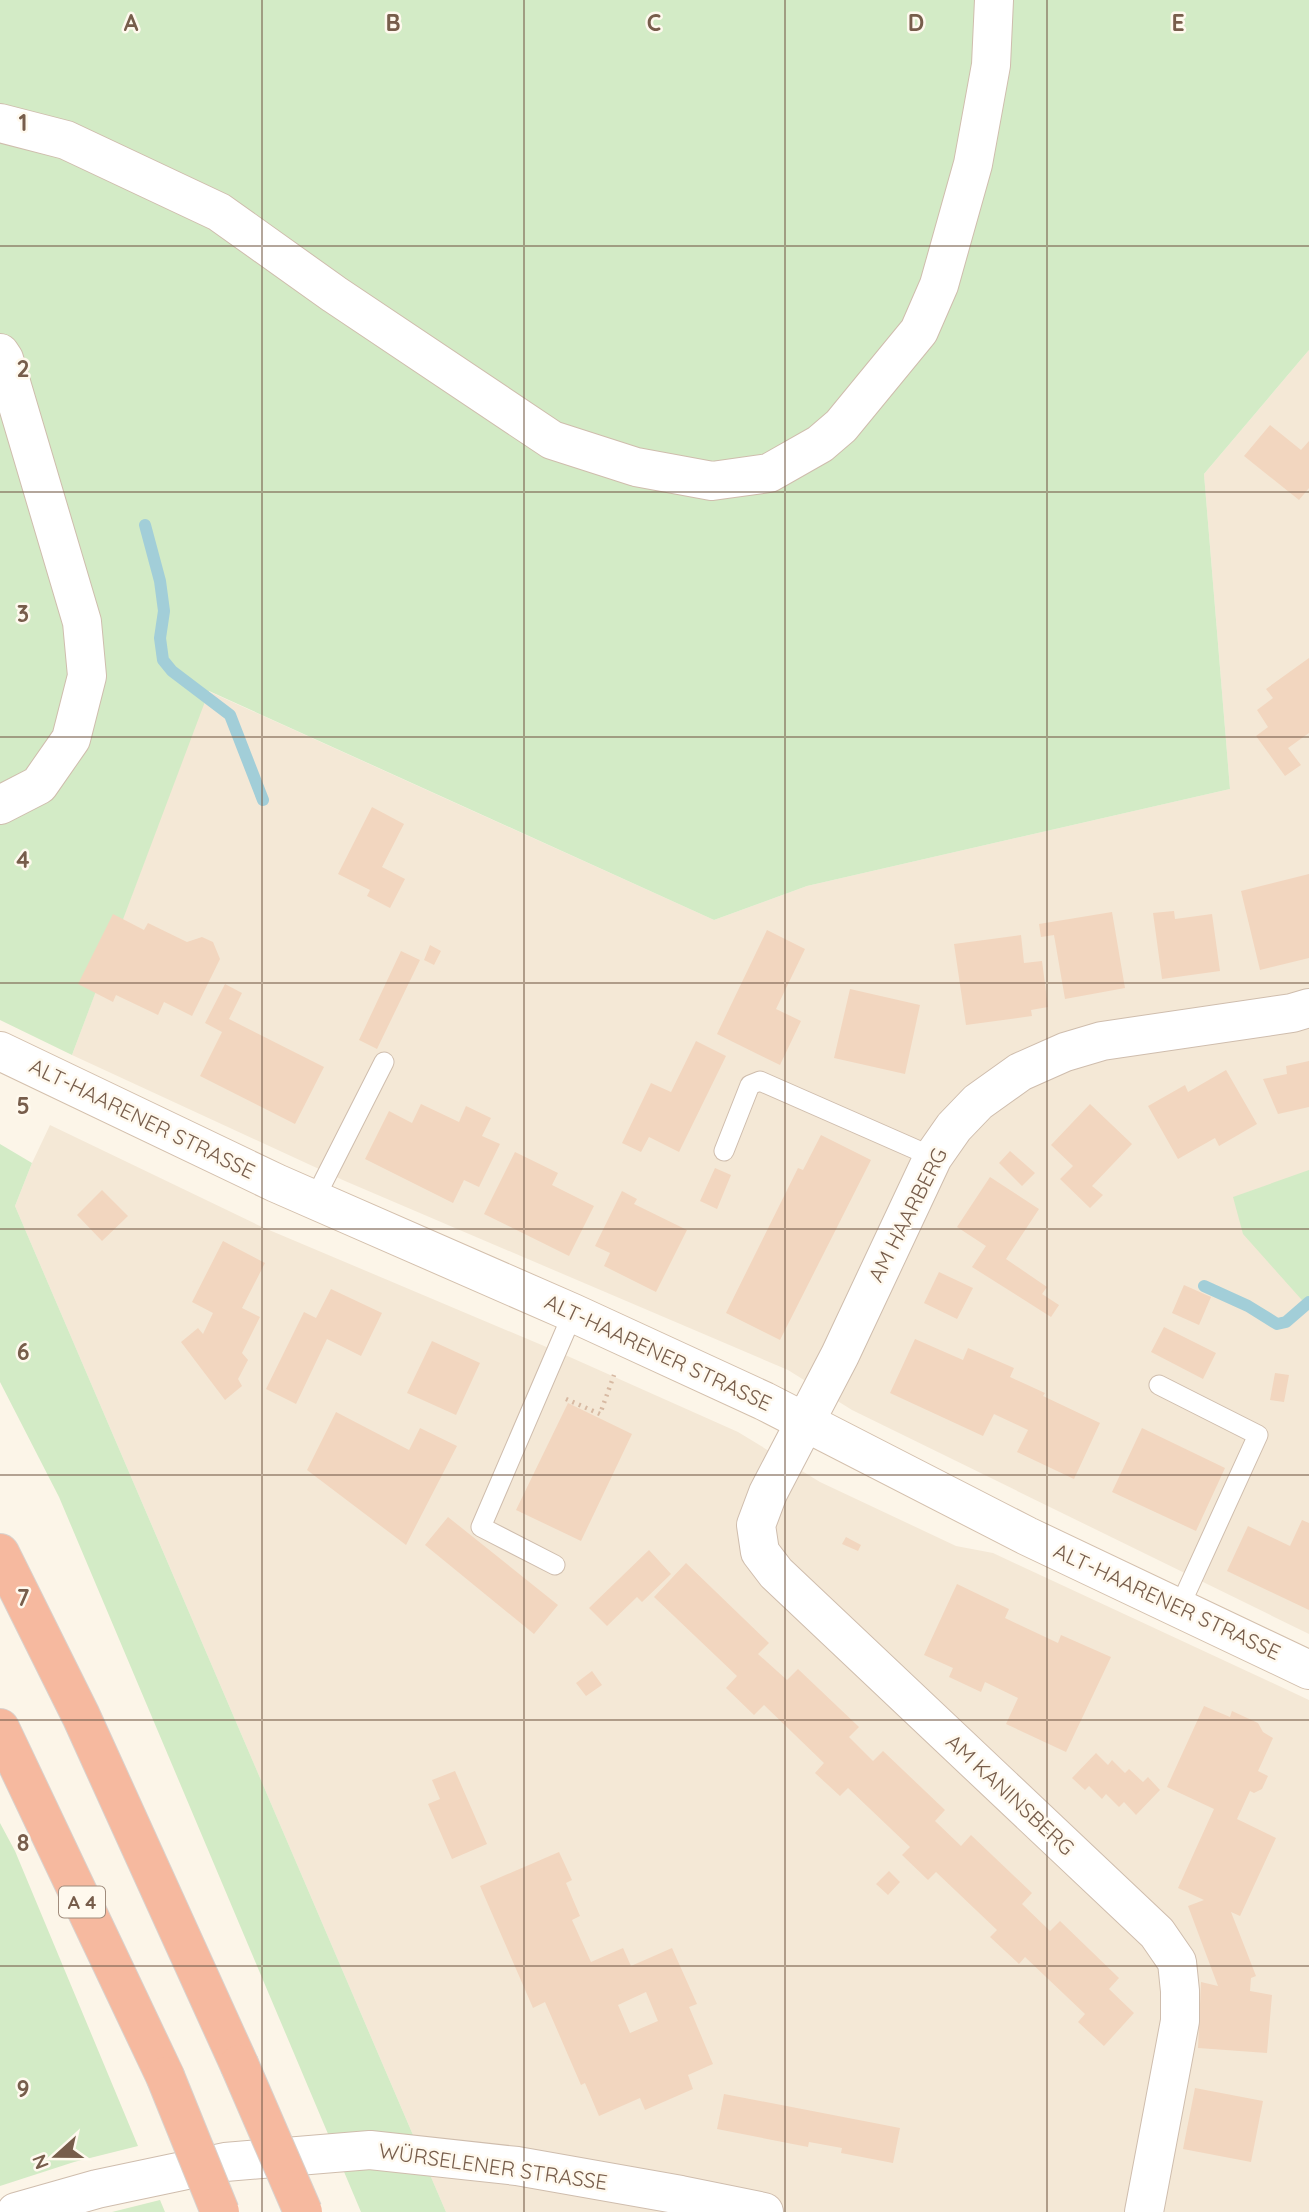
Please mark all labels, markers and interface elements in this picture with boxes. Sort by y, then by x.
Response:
text: A [124,8,139,37]
text: B [385,8,401,37]
text: C [647,8,661,37]
text: D [908,8,924,37]
text: E [1171,8,1185,37]
text: 1 [19,108,27,137]
text: 2 [16,354,30,383]
text: 3 [17,599,29,628]
text: 4 [16,845,30,874]
street label: ALT-HAARENER STRASSE [26,1052,259,1184]
text: 5 [16,1091,30,1120]
street label: AM HAARBERG [862,1143,952,1286]
street label: ALT-HAARENER STRASSE [541,1288,776,1416]
text: 6 [17,1337,29,1366]
street label: ALT-HAARENER STRASSE [1050,1537,1285,1665]
text: 7 [17,1583,30,1612]
street label: AM KANINSBERG [941,1728,1080,1860]
text: 8 [17,1828,29,1857]
road number: A 4 [59,1886,105,1918]
text: 9 [16,2074,30,2103]
north arrow [21,2121,91,2191]
street label: WÜRSELENER STRASSE [377,2137,609,2195]
text: N [26,2151,54,2173]

